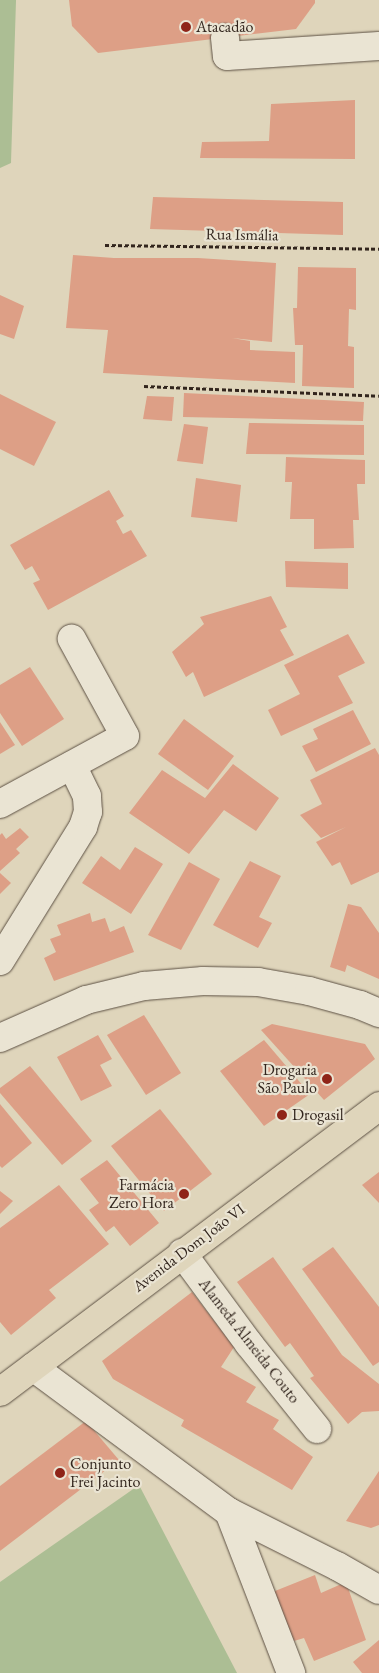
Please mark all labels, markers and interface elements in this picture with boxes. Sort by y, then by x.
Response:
place label: Atacadão [196,17,254,37]
marker: Atacadão [180,21,192,33]
street label: Rua Ismália [205,225,279,245]
place label: Drogaria São Paulo [257,1060,317,1098]
marker: Drogaria São Paulo [321,1073,333,1085]
place label: Drogasil [292,1105,344,1125]
marker: Drogasil [276,1109,288,1121]
place label: Farmácia Zero Hora [109,1175,174,1213]
marker: Farmácia Zero Hora [178,1188,190,1200]
street label: Avenida Dom João VI [129,1200,249,1296]
street label: Alameda Almeida Couto [194,1275,304,1407]
place label: Conjunto Frei Jacinto [70,1454,141,1492]
marker: Conjunto Frei Jacinto [54,1467,66,1479]

